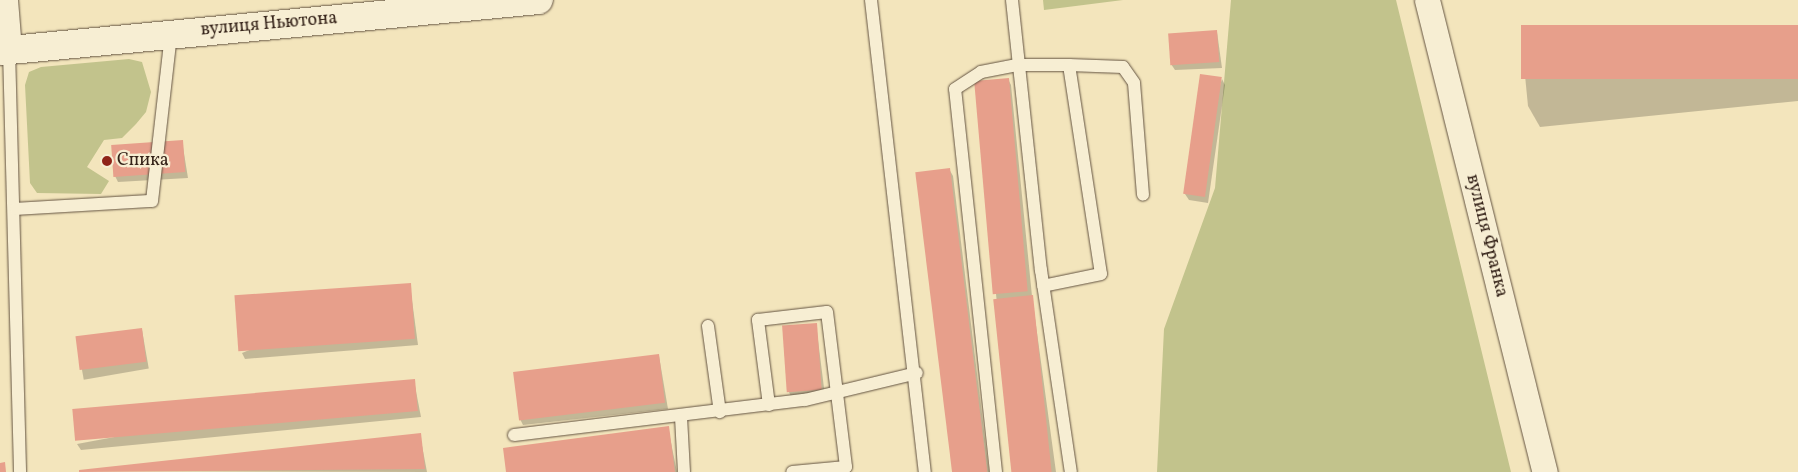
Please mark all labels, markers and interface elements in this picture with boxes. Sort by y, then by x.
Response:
street label: вулиця Ньютона [200,8,338,42]
place label: Спика [117,150,169,172]
marker: Спика [101,155,113,167]
street label: вулиця Франка [1460,172,1512,300]

